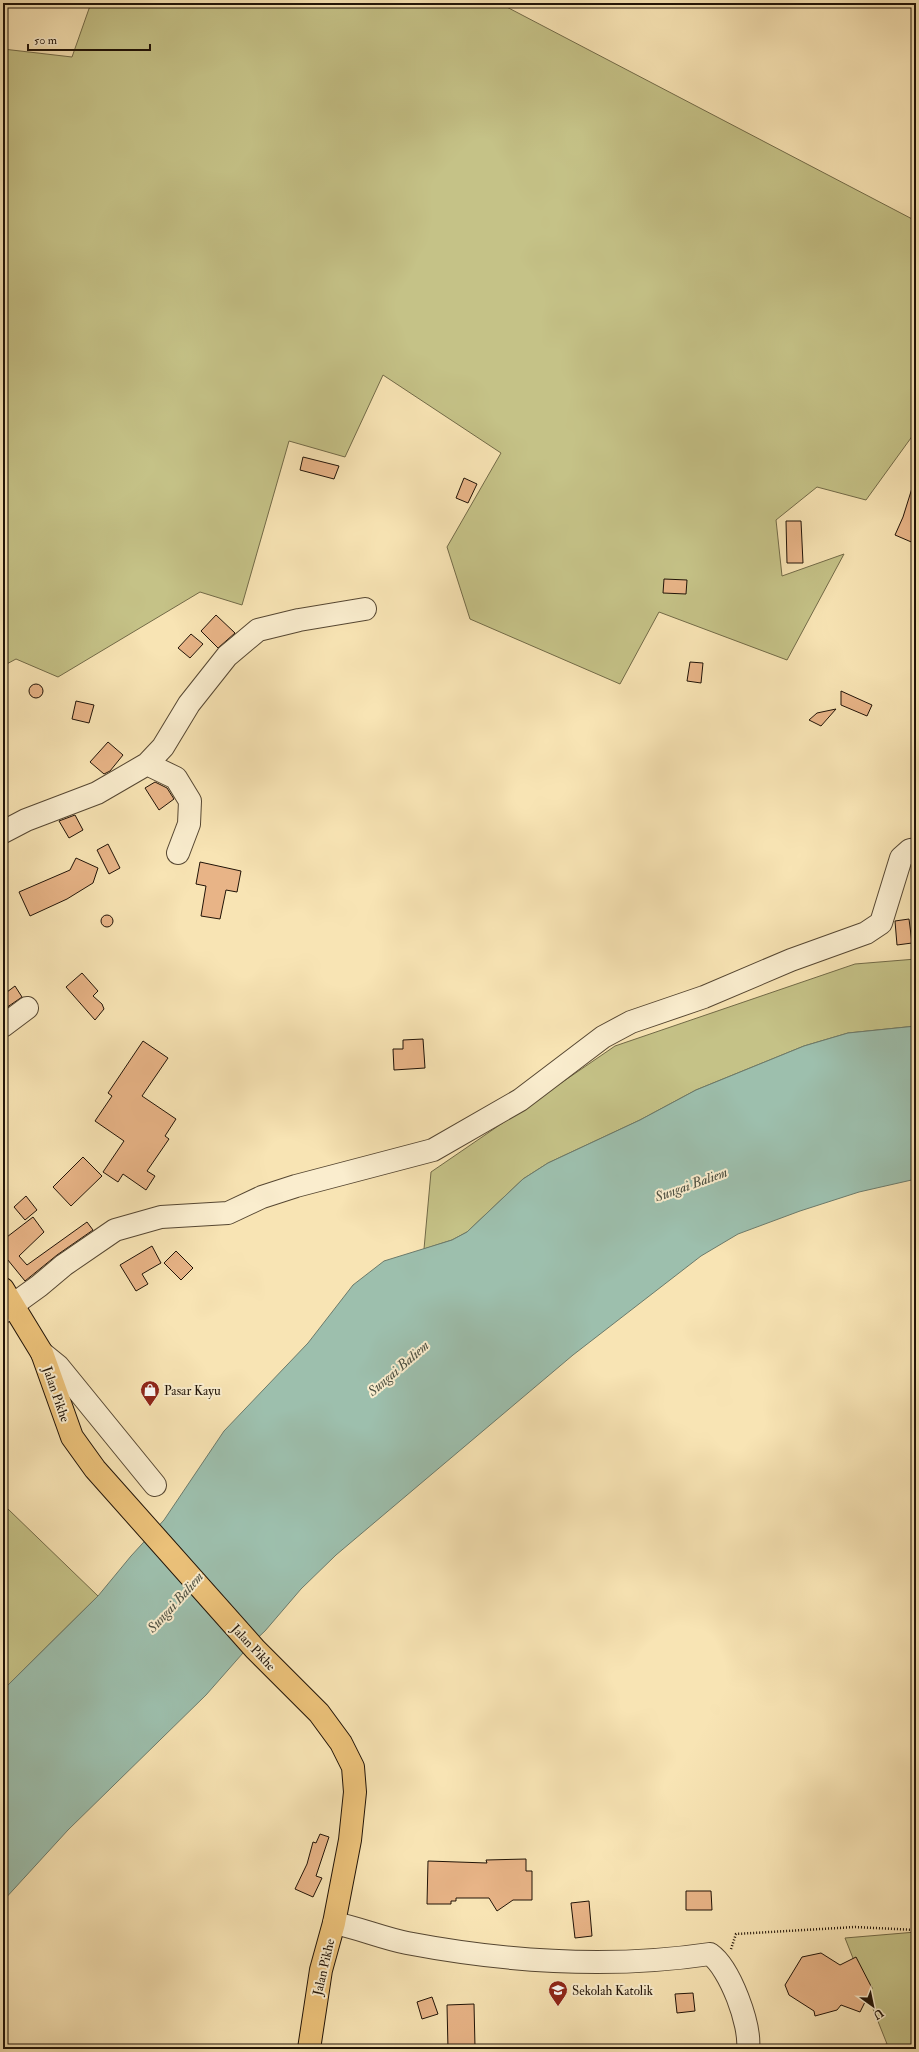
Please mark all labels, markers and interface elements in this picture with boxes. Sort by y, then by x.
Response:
scale bar [28,26,150,52]
text: 50 m [34,33,58,48]
water label: Sungai Baliem [652,1164,730,1206]
water label: Sungai Baliem [363,1337,433,1400]
street label: Jalan Pikhe [39,1363,73,1425]
shop icon: Pasar Kayu [139,1379,161,1407]
place label: Pasar Kayu [164,1383,221,1400]
water label: Sungai Baliem [143,1568,207,1637]
street label: Jalan Pikhe [227,1620,279,1675]
street label: Jalan Pikhe [309,1937,338,1998]
school or university icon: Sekolah Katolik [547,1979,569,2007]
place label: Sekolah Katolik [572,1983,654,1999]
north arrow [853,1986,893,2026]
text: U [870,2006,886,2022]

